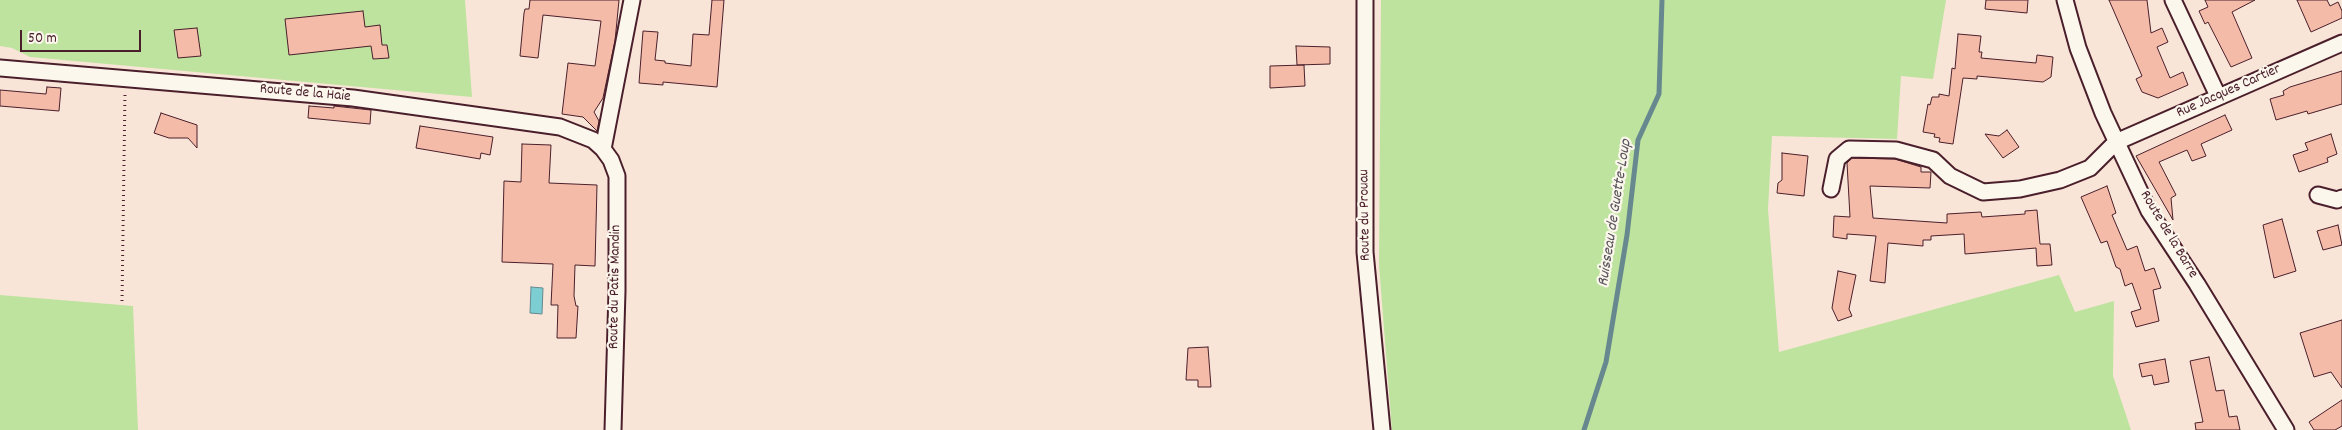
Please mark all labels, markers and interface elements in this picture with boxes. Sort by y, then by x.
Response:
scale bar [22,20,144,52]
text: 50 m [28,28,57,50]
street label: Rue Jacques Cartier [2174,61,2284,123]
street label: Route de la Haie [259,81,351,107]
water label: Ruisseau de Guette-Loup [1595,138,1637,288]
street label: Route du Prouau [1356,169,1376,261]
street label: Route de la Barre [2135,188,2201,282]
street label: Route du Patis Mandin [606,225,626,349]

